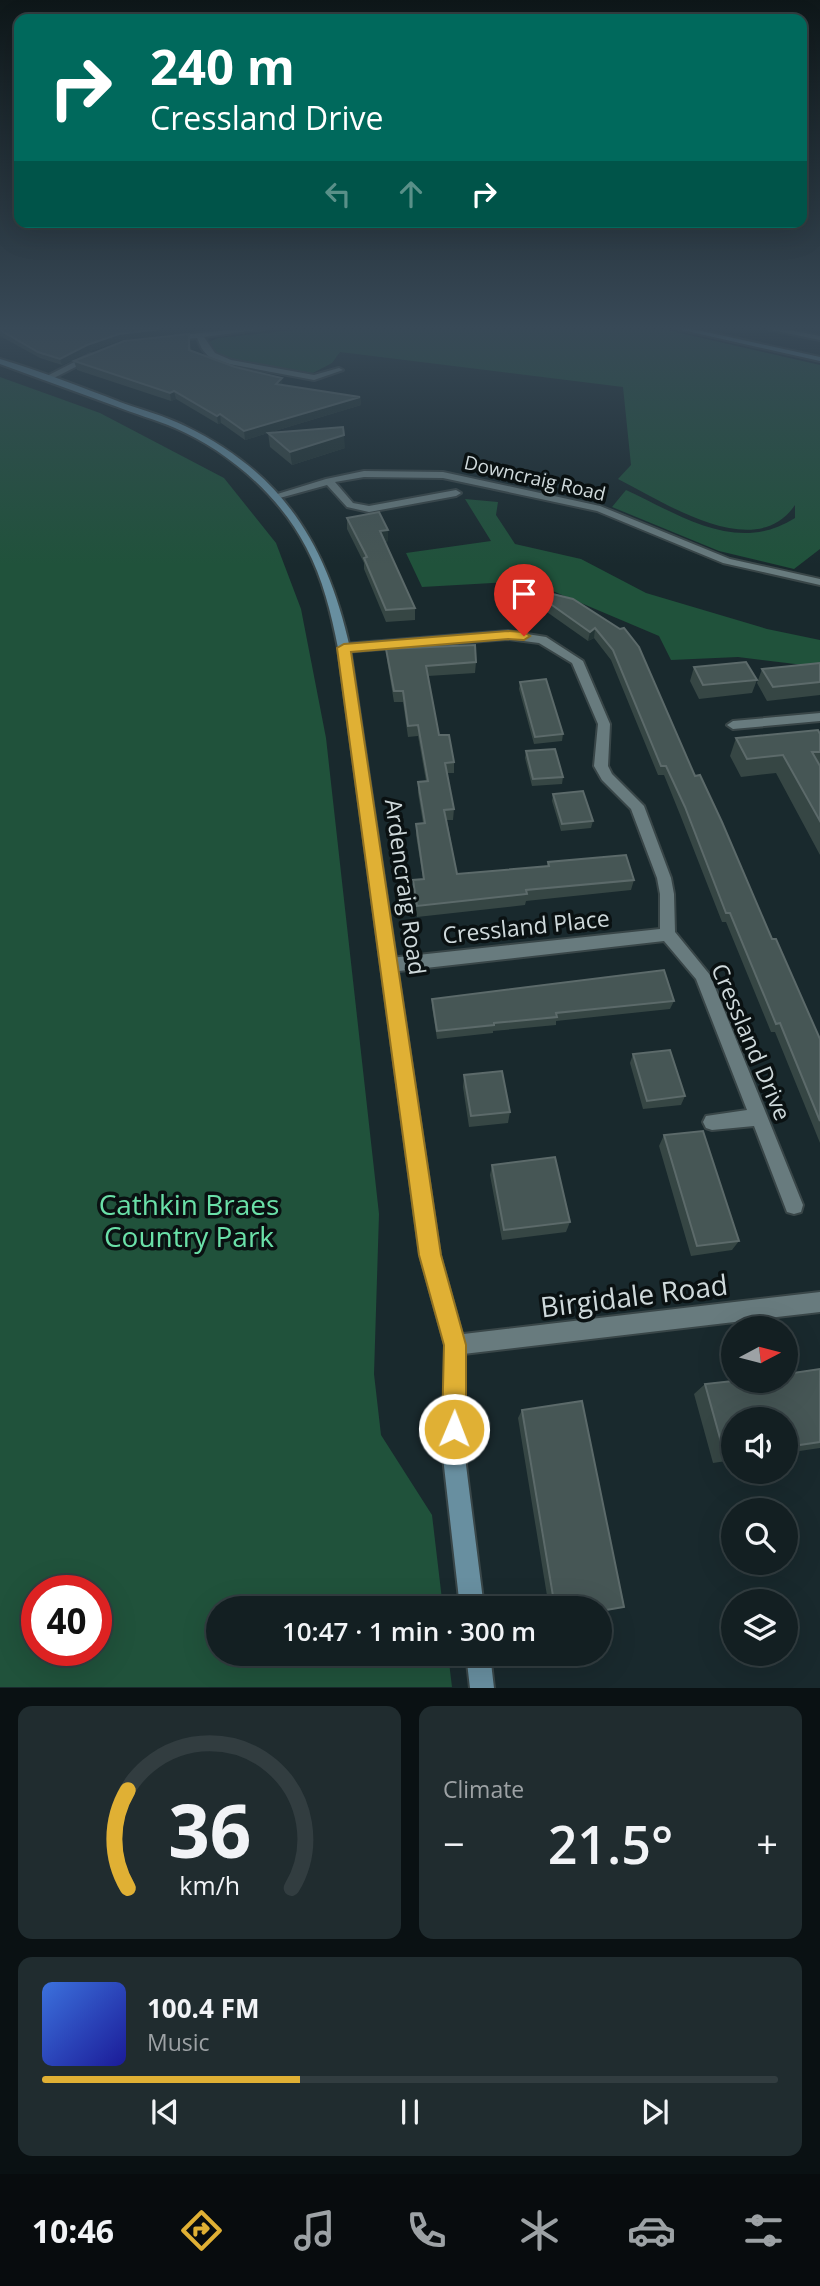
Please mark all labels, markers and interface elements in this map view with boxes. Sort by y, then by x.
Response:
text: 240 m [150,33,295,99]
icon: right [35,42,126,133]
text: Cressland Drive [150,96,383,139]
icon: left [319,175,357,213]
icon: ahead [392,175,430,213]
icon: right [465,175,503,213]
street label: Downcraig Road [462,449,608,507]
pin [494,564,554,636]
icon: arrive [505,575,543,613]
street label: Ardencraig Road [378,797,434,977]
street label: Cressland Place [441,901,611,951]
street label: Cressland Drive [704,958,799,1125]
park label: Cathkin Braes Country Park [99,1185,279,1255]
street label: Birgidale Road [538,1265,730,1325]
north arrow [721,1316,798,1393]
map controls [721,1316,798,1666]
position arrow [417,1392,491,1466]
button: sound [721,1407,798,1484]
button: search [721,1498,798,1575]
speed limit sign: 40 [21,1575,112,1666]
button: layers [721,1589,798,1666]
text: 10:47 · 1 min · 300 m [282,1613,536,1649]
text: Climate [443,1773,524,1805]
text: 36 [168,1781,251,1880]
text: 21.5° [548,1808,673,1879]
text: − [443,1817,465,1869]
text: + [756,1817,778,1869]
text: km/h [179,1868,240,1902]
text: 100.4 FM [147,1990,259,2026]
text: Music [147,2026,210,2058]
icon: previous [146,2093,184,2131]
icon: pause [391,2093,429,2131]
icon: next [636,2093,674,2131]
icon: directions [177,2206,226,2255]
icon: music [290,2206,339,2255]
icon: phone [402,2206,451,2255]
icon: climate [515,2206,564,2255]
icon: car [627,2206,676,2255]
icon: filters [739,2206,788,2255]
text: 10:46 [32,2209,114,2252]

